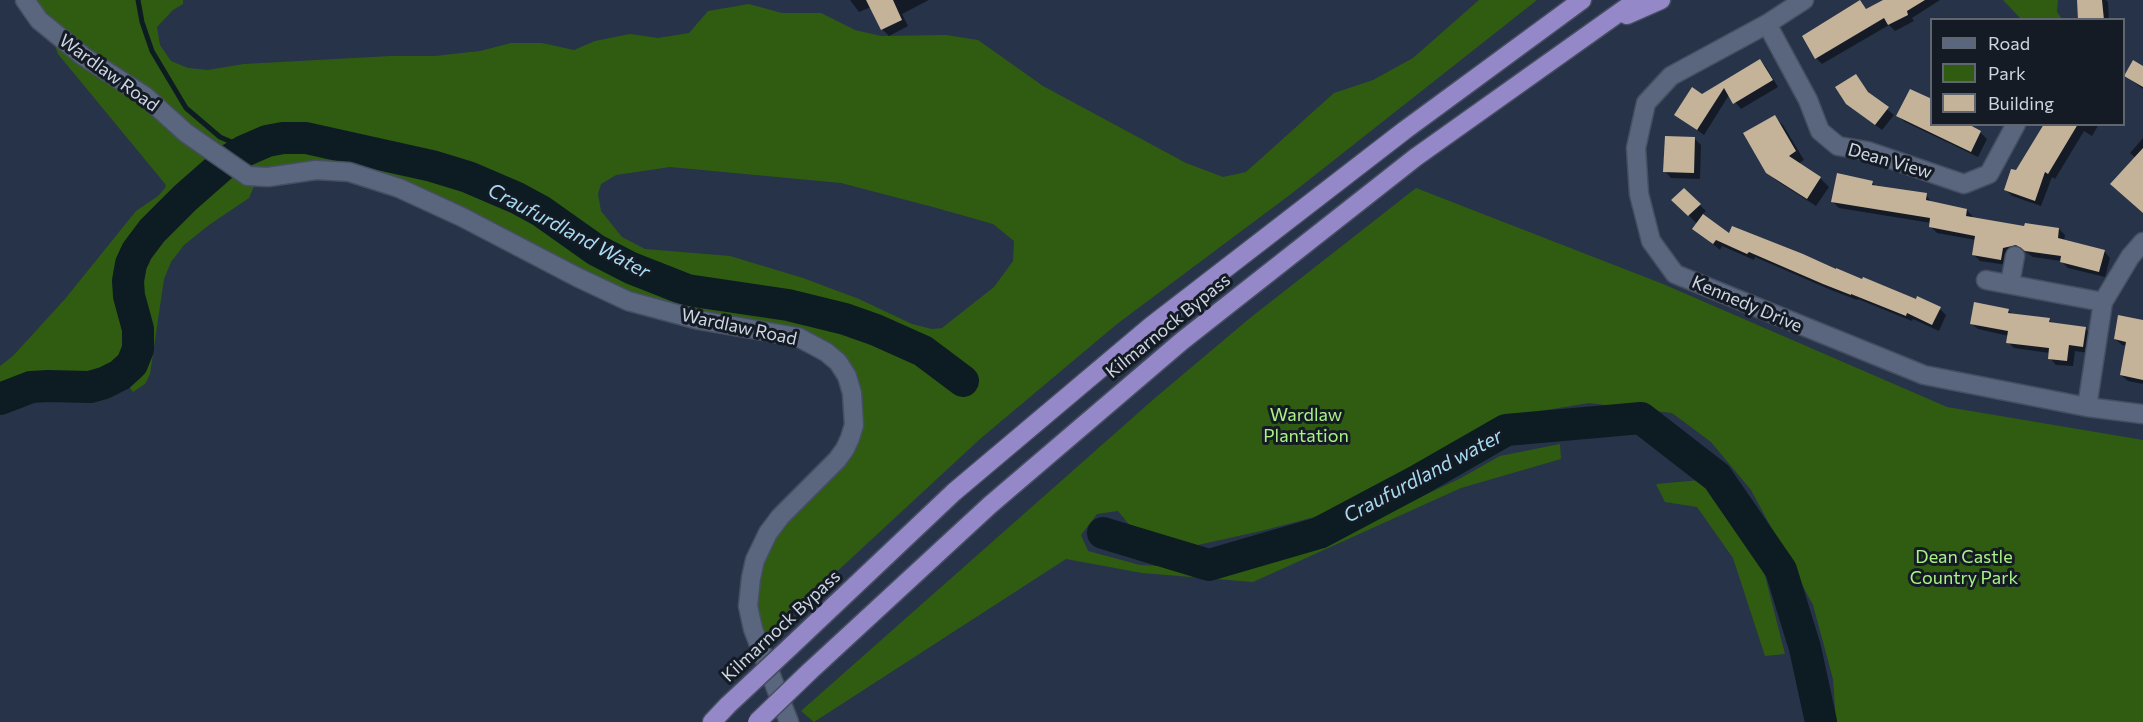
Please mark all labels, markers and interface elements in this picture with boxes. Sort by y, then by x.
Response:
legend [1930,18,2125,126]
street label: Wardlaw Road [55,30,163,116]
text: Road [1988,32,2030,54]
text: Park [1988,62,2026,84]
text: Building [1988,92,2054,114]
street label: Dean View [1845,139,1935,183]
water label: Craufurdland Water [484,178,654,284]
street label: Kilmarnock Bypass [1101,269,1235,383]
street label: Kennedy Drive [1689,271,1805,337]
street label: Wardlaw Road [679,304,799,350]
park label: Wardlaw Plantation [1263,404,1349,446]
water label: Craufurdland water [1339,424,1507,528]
park label: Dean Castle Country Park [1910,546,2018,588]
street label: Kilmarnock Bypass [717,566,845,686]

